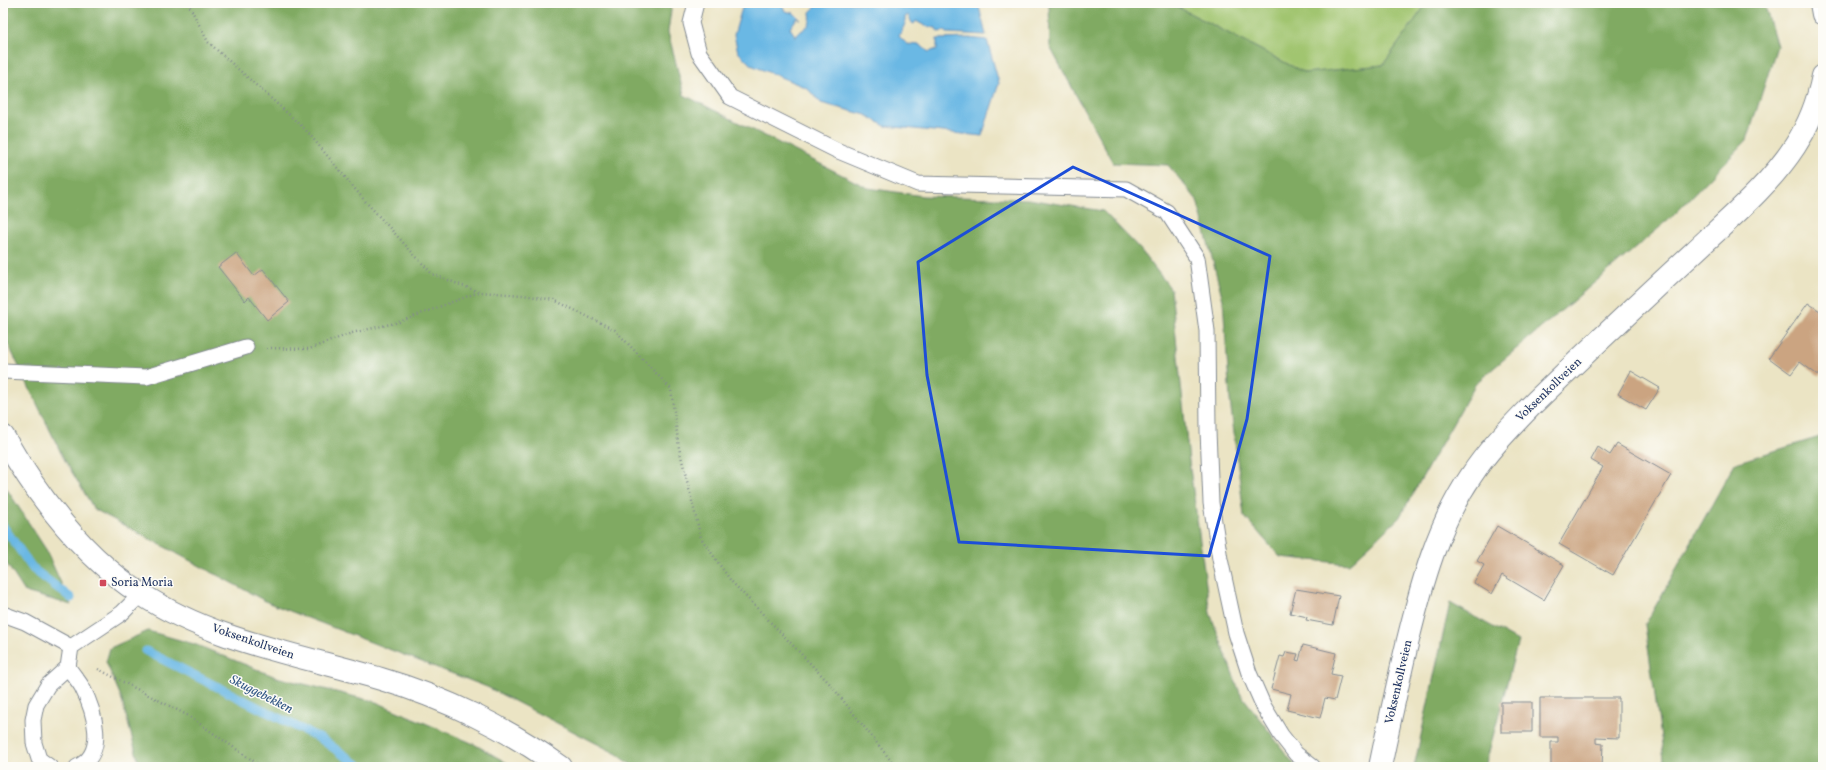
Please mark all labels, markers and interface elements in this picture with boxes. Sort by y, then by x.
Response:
street label: Voksenkollveien [1512,354,1586,426]
place label: Soria Moria [111,575,173,591]
marker: Soria Moria [98,578,108,588]
street label: Voksenkollveien [210,620,296,664]
street label: Voksenkollveien [1382,638,1416,726]
water label: Skuggebekken [226,671,296,719]

